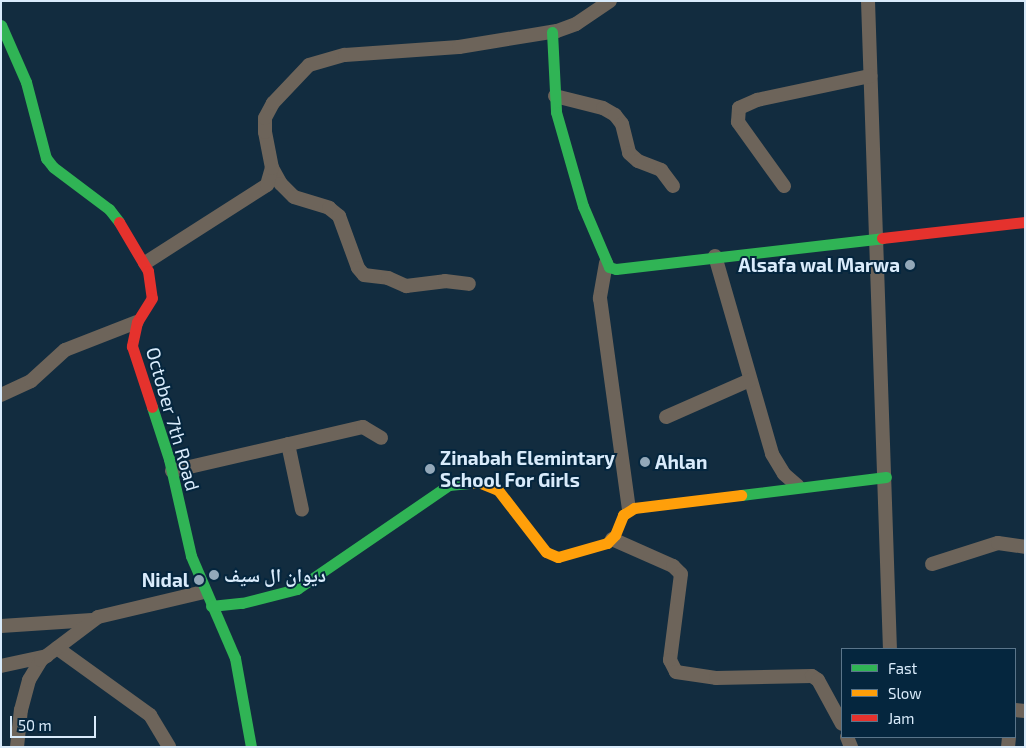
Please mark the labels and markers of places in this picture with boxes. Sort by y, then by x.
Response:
place label: Alsafa wal Marwa [737,254,900,276]
marker: Alsafa wal Marwa [904,259,916,271]
place label: Zinabah Elemintary School For Girls [440,447,615,491]
place label: Ahlan [655,451,707,473]
marker: Ahlan [639,456,651,468]
marker: Zinabah Elemintary School For Girls [424,463,436,475]
place label: ديوان ال سيف [224,564,326,586]
place label: Nidal [142,569,189,591]
marker: ديوان ال سيف [208,569,220,581]
marker: Nidal [193,574,205,586]

